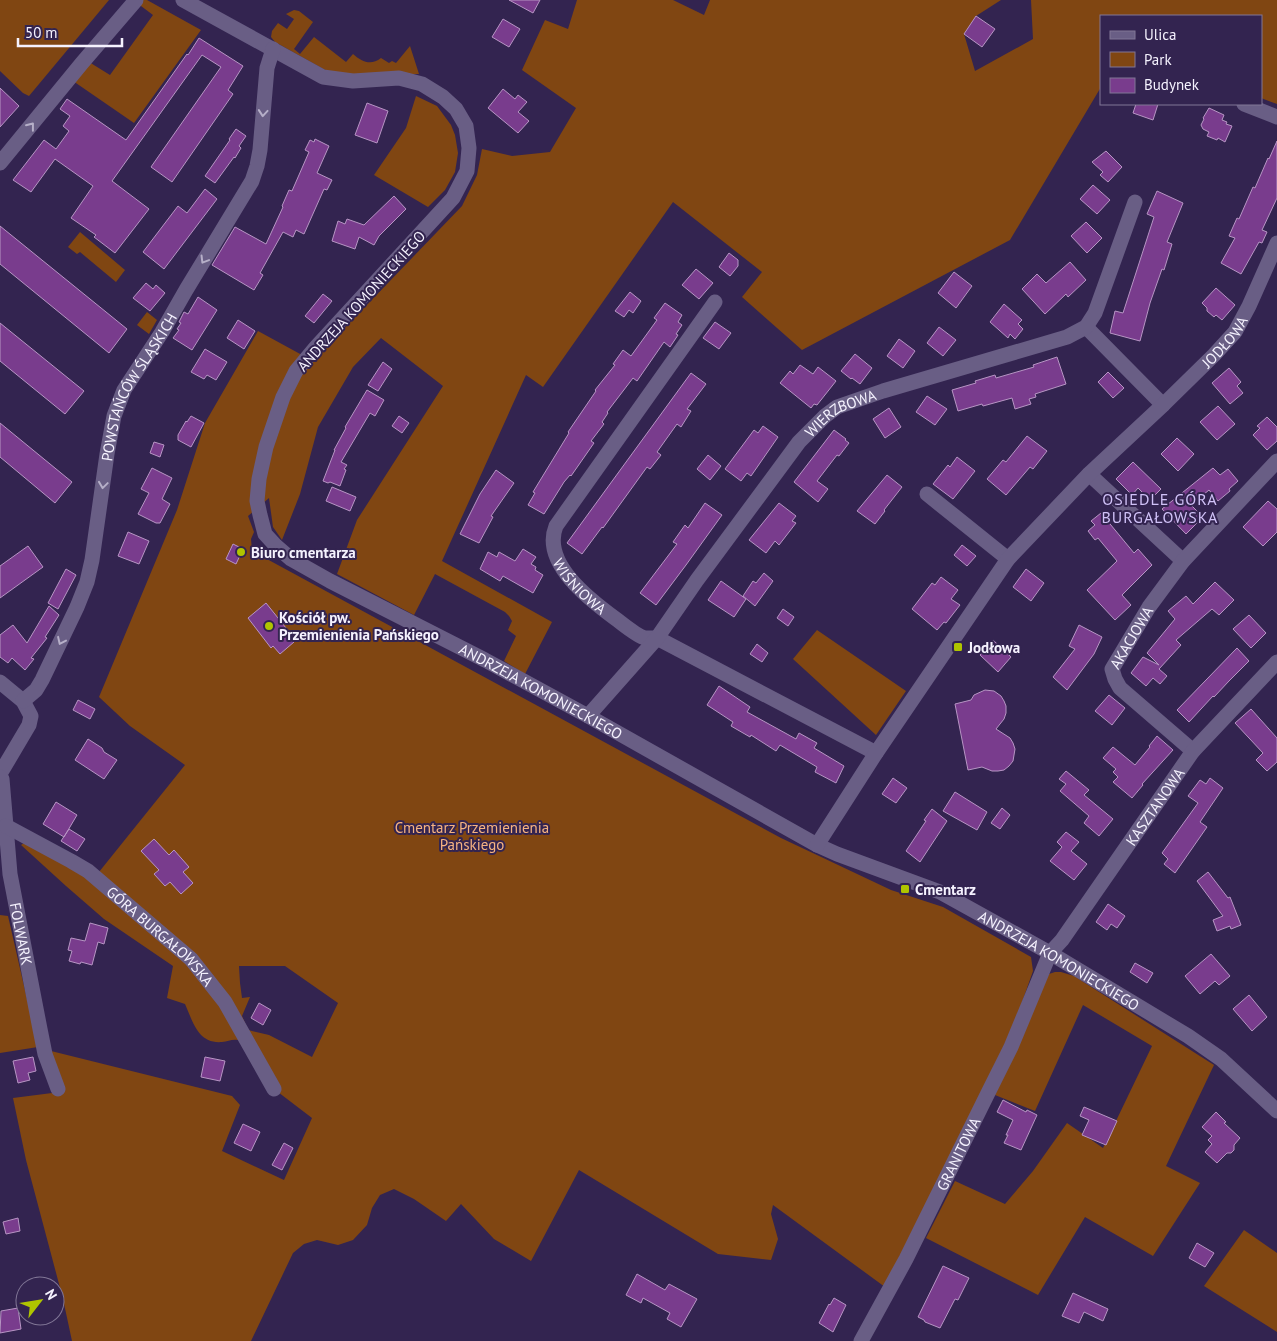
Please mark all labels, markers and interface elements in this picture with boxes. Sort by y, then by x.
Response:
scale bar [18,15,121,47]
legend [1100,15,1262,105]
text: 50 m [25,23,58,42]
text: Ulica [1144,25,1176,44]
text: Park [1144,50,1172,69]
text: Budynek [1144,75,1200,94]
one-way arrow [258,109,269,117]
one-way arrow [25,122,34,131]
street label: ANDRZEJA KOMONIECKIEGO [293,227,429,375]
one-way arrow [200,255,210,264]
street label: POWSTAŃCÓW ŚLĄSKICH [97,309,181,462]
street label: JODŁOWA [1197,312,1251,372]
street label: WIERZBOWA [800,385,879,441]
one-way arrow [98,481,109,489]
district label: OSIEDLE GÓRA BURGAŁOWSKA [1102,489,1218,527]
place label: Biuro cmentarza [251,543,356,562]
marker: Biuro cmentarza [235,546,247,558]
street label: WIŚNIOWA [549,555,611,618]
street label: AKACJOWA [1105,602,1157,672]
place label: Kościół pw. Przemienienia Pańskiego [279,608,439,644]
marker: Kościół pw. Przemienienia Pańskiego [263,620,275,632]
one-way arrow [57,635,67,644]
place label: Jodłowa [967,638,1020,657]
street label: ANDRZEJA KOMONIECKIEGO [456,639,626,743]
marker: Jodłowa [952,641,964,653]
street label: KASZTANOWA [1121,764,1188,849]
park label: Cmentarz Przemienienia Pańskiego [395,818,549,854]
place label: Cmentarz [915,880,976,899]
street label: GÓRA BURGAŁOWSKA [103,882,218,990]
marker: Cmentarz [899,883,911,895]
street label: FOLWARK [6,901,37,967]
street label: ANDRZEJA KOMONIECKIEGO [975,906,1143,1014]
street label: GRANITOWA [932,1114,984,1193]
north arrow [15,1276,65,1326]
text: N [41,1286,61,1303]

